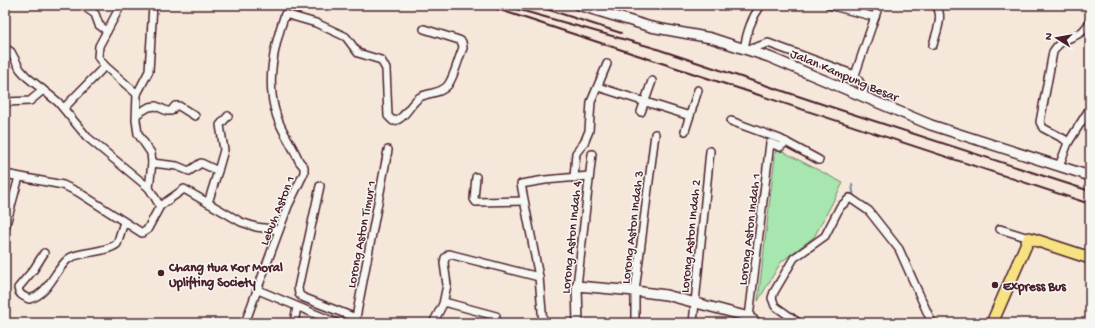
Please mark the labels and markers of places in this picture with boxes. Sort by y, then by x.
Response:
place label: Chang Hua Kor Moral Uplifting Society [168,261,283,292]
marker: Chang Hua Kor Moral Uplifting Society [156,268,166,278]
marker: Express Bus [990,280,1000,290]
place label: Express Bus [1003,280,1067,296]

